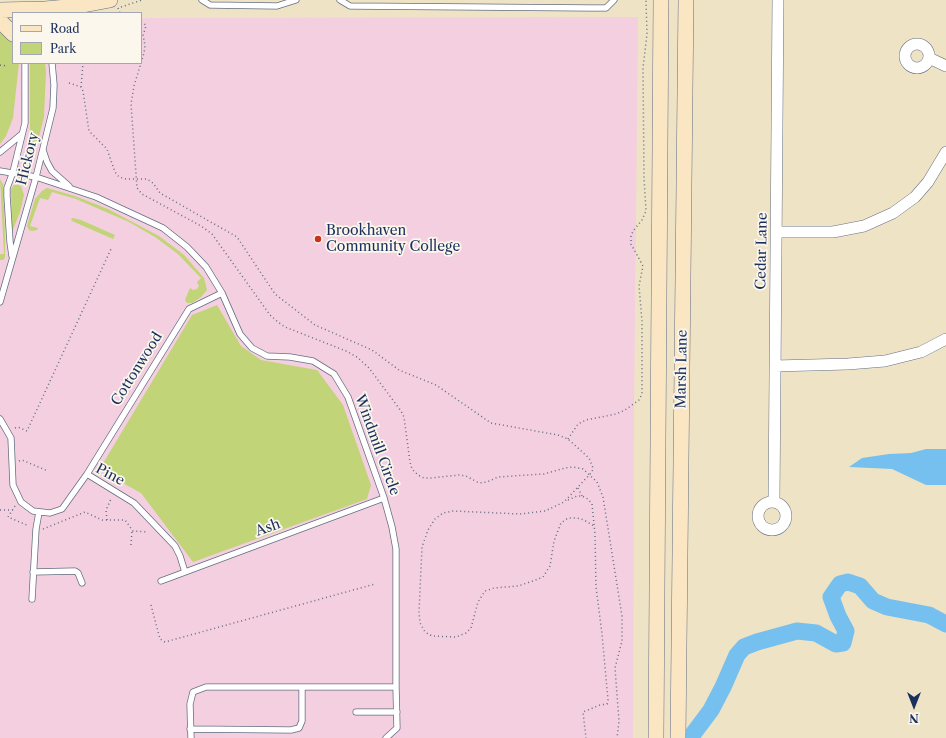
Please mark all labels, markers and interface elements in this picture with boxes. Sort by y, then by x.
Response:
legend [12,12,142,64]
text: Road [50,21,80,36]
text: Park [50,41,76,56]
street label: Hickory [13,131,43,187]
street label: Cedar Lane [753,212,771,290]
place label: Brookhaven Community College [326,223,460,256]
marker: Brookhaven Community College [313,234,323,244]
street label: Cottonwood [108,329,166,409]
street label: Marsh Lane [673,329,691,409]
street label: Windmill Circle [351,392,403,498]
street label: Pine [93,461,127,489]
street label: Ash [253,516,283,540]
north arrow [894,686,934,726]
text: N [909,711,919,725]

